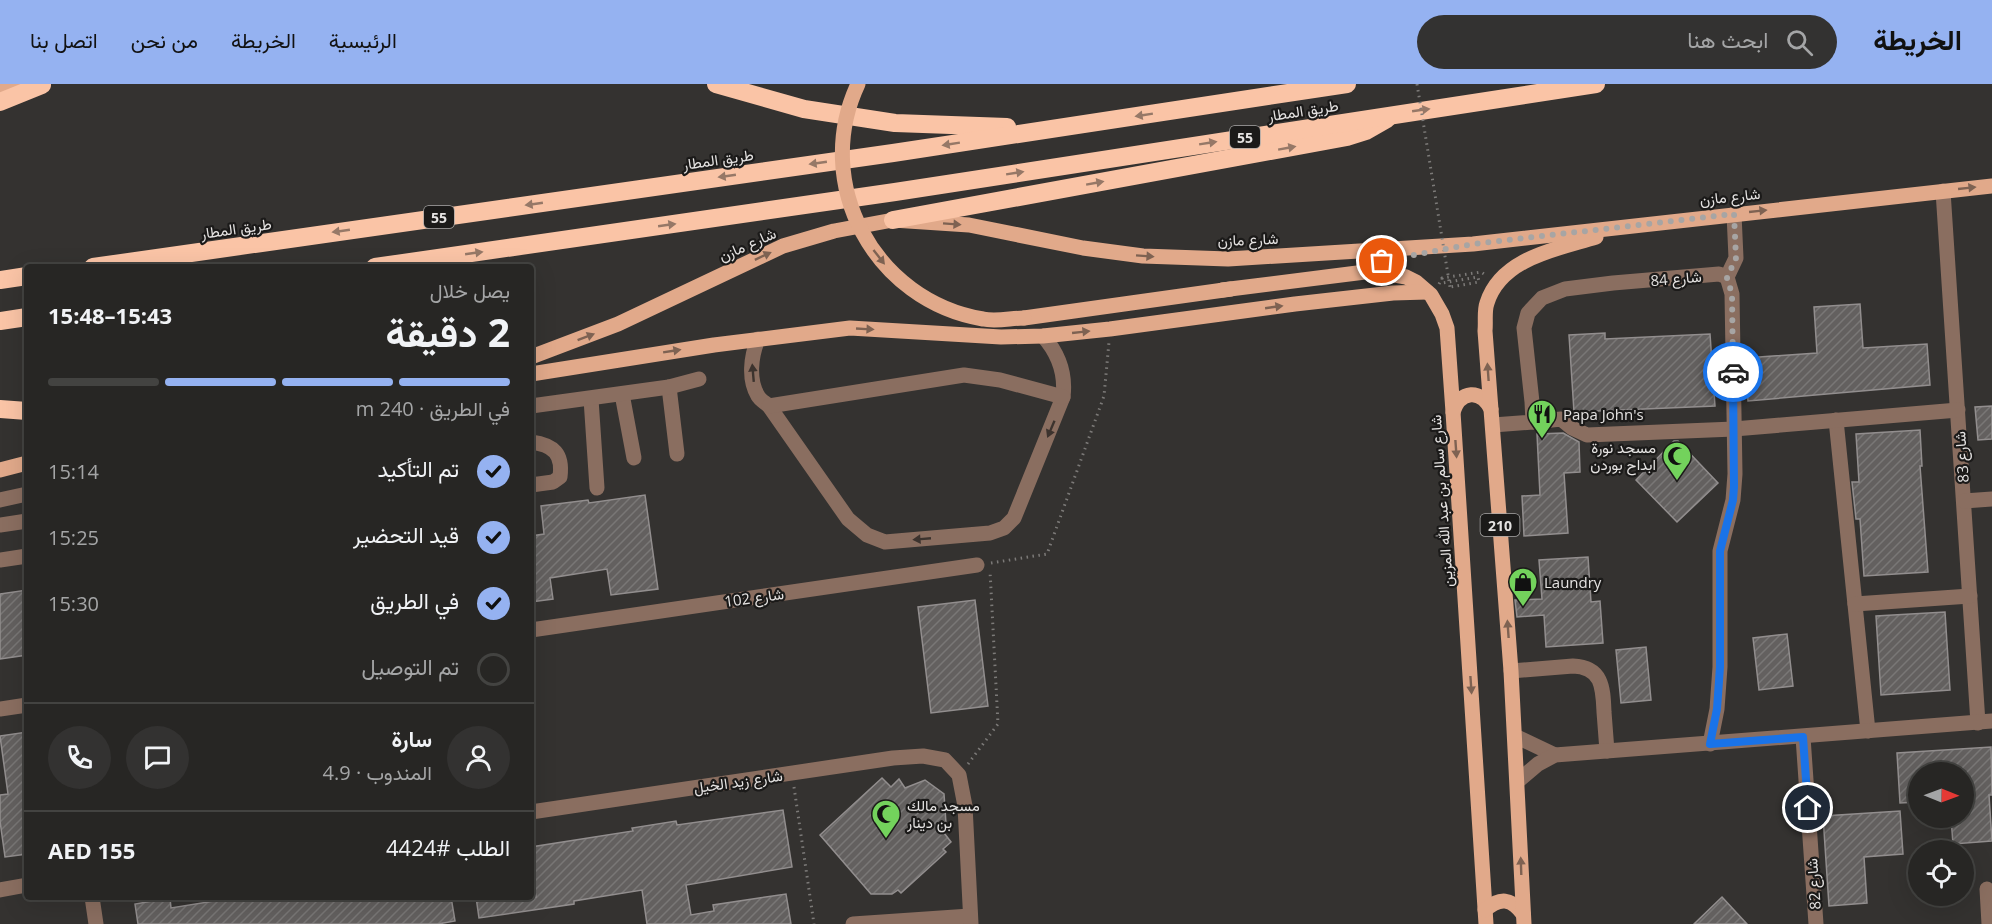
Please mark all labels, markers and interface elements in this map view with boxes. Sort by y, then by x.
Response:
search box [1417,15,1837,69]
text: الخريطة [1873,20,1962,58]
text: ابحث هنا [1687,24,1768,54]
text: اتصل بنا [30,26,98,54]
text: من نحن [131,26,198,54]
text: الخريطة [231,26,296,54]
text: الرئيسية [329,26,397,54]
icon: search [1783,26,1816,59]
street label: طريق المطار [1265,95,1340,127]
one-way arrow [1412,105,1431,114]
one-way arrow [1134,110,1153,119]
road number: 55 [1230,126,1260,148]
one-way arrow [1198,138,1217,147]
one-way arrow [941,140,960,149]
one-way arrow [1278,143,1297,152]
street label: طريق المطار [680,144,755,175]
one-way arrow [809,159,828,168]
one-way arrow [1006,169,1025,178]
one-way arrow [717,172,736,181]
one-way arrow [1086,178,1105,187]
street label: شارع مازن [1699,183,1762,211]
one-way arrow [1958,183,1977,193]
one-way arrow [524,199,543,208]
road number: 55 [424,206,454,228]
one-way arrow [1748,206,1767,216]
street label: طريق المطار [198,213,273,244]
one-way arrow [943,219,962,229]
one-way arrow [658,220,677,229]
street label: شارع مازن [715,222,780,267]
one-way arrow [331,227,350,236]
street label: شارع مازن [1217,228,1279,252]
pin [1356,235,1407,286]
icon: bag [1365,244,1398,277]
one-way arrow [465,248,484,257]
one-way arrow [872,249,885,265]
one-way arrow [754,250,772,260]
one-way arrow [1135,251,1154,261]
street label: شارع 84 [1650,266,1703,292]
text: يصل خلال [430,277,510,304]
text: 15:43–15:48 [48,300,172,330]
one-way arrow [1265,302,1284,311]
text: 2 دقيقة [386,305,510,358]
one-way arrow [856,324,875,333]
one-way arrow [1071,327,1090,337]
one-way arrow [577,332,595,341]
courier [1703,342,1763,402]
one-way arrow [662,347,681,356]
icon: car [1717,356,1750,389]
one-way arrow [1484,362,1493,381]
one-way arrow [748,363,758,382]
text: في الطريق · 240 m [356,395,510,422]
restaurant icon: Papa John's [1526,398,1558,440]
place label: Papa John's [1563,404,1644,424]
street label: شارع سالم بن عبد الله المزين [1425,414,1459,588]
one-way arrow [1046,420,1056,438]
street label: شارع 83 [1949,430,1975,483]
place label: مسجد نورة ابداح بوردن [1590,437,1656,476]
one-way arrow [1451,439,1460,458]
mosque icon: مسجد نورة ابداح بوردن [1661,440,1693,482]
text: تم التأكيد [378,453,459,483]
icon: check [477,455,510,488]
text: 15:14 [48,458,99,485]
road number: 210 [1480,514,1520,536]
text: قيد التحضير [353,519,459,549]
icon: check [477,521,510,554]
text: 15:25 [48,524,99,551]
one-way arrow [912,534,931,544]
shop icon: Laundry [1507,566,1539,608]
place label: Laundry [1544,572,1602,592]
street label: شارع 102 [723,583,785,613]
text: في الطريق [370,585,459,615]
icon: check [477,587,510,620]
text: 15:30 [48,590,99,617]
one-way arrow [1503,619,1513,638]
text: تم التوصيل [362,651,459,681]
one-way arrow [1466,676,1475,695]
text: سارة [391,723,432,753]
button: phone [48,726,111,789]
button: chat [126,726,189,789]
button: person [447,726,510,789]
text: المندوب · 4.9 [323,759,432,786]
north arrow [1908,762,1974,828]
map controls [1908,762,1974,906]
street label: شارع زيد الخيل [692,765,784,799]
pin [1782,782,1833,833]
icon: home [1791,791,1824,824]
place label: مسجد مالك بن دينار [906,795,980,833]
mosque icon: مسجد مالك بن دينار [870,798,902,840]
text: الطلب #4424 [386,832,510,862]
text: AED 155 [48,835,135,865]
button: locate [1908,840,1974,906]
one-way arrow [1517,856,1526,875]
street label: شارع 82 [1801,857,1827,910]

